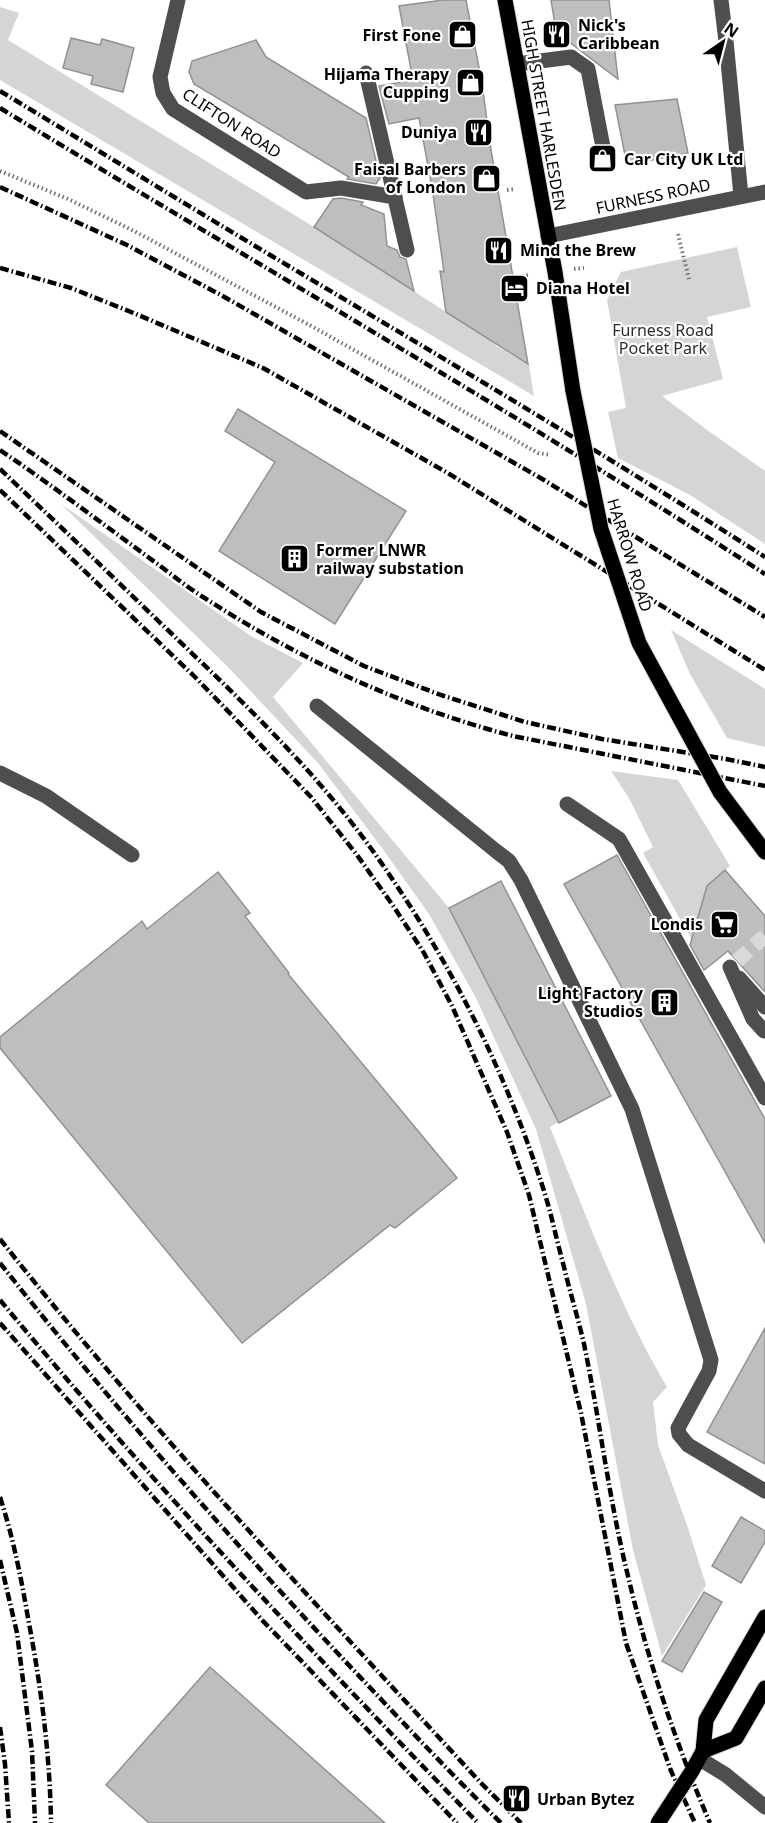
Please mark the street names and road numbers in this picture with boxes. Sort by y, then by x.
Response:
street label: HIGH STREET HARLESDEN [516,17,572,213]
street label: CLIFTON ROAD [178,83,286,163]
street label: FURNESS ROAD [594,173,712,219]
street label: HARROW ROAD [602,496,658,614]

